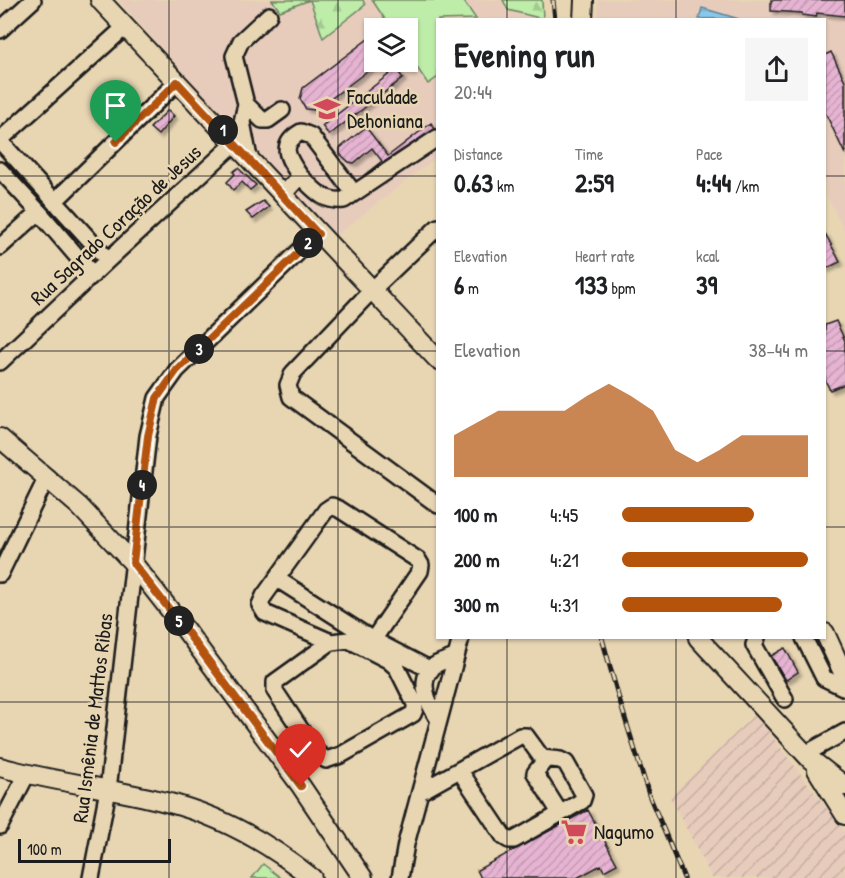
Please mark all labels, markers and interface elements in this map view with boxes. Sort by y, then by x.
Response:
map controls [364,18,418,72]
button: layers [364,18,418,72]
text: Evening run [454,33,595,77]
button: share [745,38,808,101]
text: 20:44 [454,78,492,105]
pin [90,80,141,142]
place label: Faculdade Dehoniana [346,82,423,135]
icon: arrive [99,89,132,122]
school or university icon: Faculdade Dehoniana [312,94,342,124]
pin: 1 [208,115,238,145]
text: 1 [220,119,226,141]
street label: Rua Sagrado Coração de Jesus [24,138,207,312]
text: Distance [454,143,503,165]
text: Time [575,143,603,165]
text: Pace [696,143,723,165]
text: 0.63 [454,165,493,200]
text: 2:59 [575,165,614,200]
text: 4:44 [696,165,731,200]
text: km [493,175,514,197]
text: /km [731,175,759,197]
pin: 2 [293,228,323,258]
text: 2 [304,232,312,254]
text: Elevation [454,245,507,267]
text: Heart rate [575,245,635,267]
text: kcal [696,245,719,267]
text: 6 [454,267,464,302]
text: 133 [575,267,608,302]
text: 39 [696,267,717,302]
text: m [464,277,479,299]
text: bpm [608,277,636,299]
pin: 3 [184,334,214,364]
text: Elevation [454,336,520,363]
text: 38–44 m [749,336,808,363]
text: 3 [195,338,203,360]
pin: 4 [127,470,157,500]
text: 4 [139,474,145,496]
text: 100 m [454,501,497,528]
text: 4:45 [550,501,578,528]
text: 200 m [454,546,499,573]
text: 4:21 [550,546,579,573]
text: 300 m [454,591,499,618]
text: 4:31 [550,591,578,618]
pin: 5 [164,606,194,636]
text: 5 [176,610,182,632]
street label: Rua Ismênia de Mattos Ribas [65,611,120,824]
pin [275,724,326,786]
icon: check [284,733,317,766]
supermarket icon: Nagumo [559,817,589,847]
place label: Nagumo [594,817,654,846]
scale bar [18,836,171,864]
text: 100 m [27,838,62,860]

